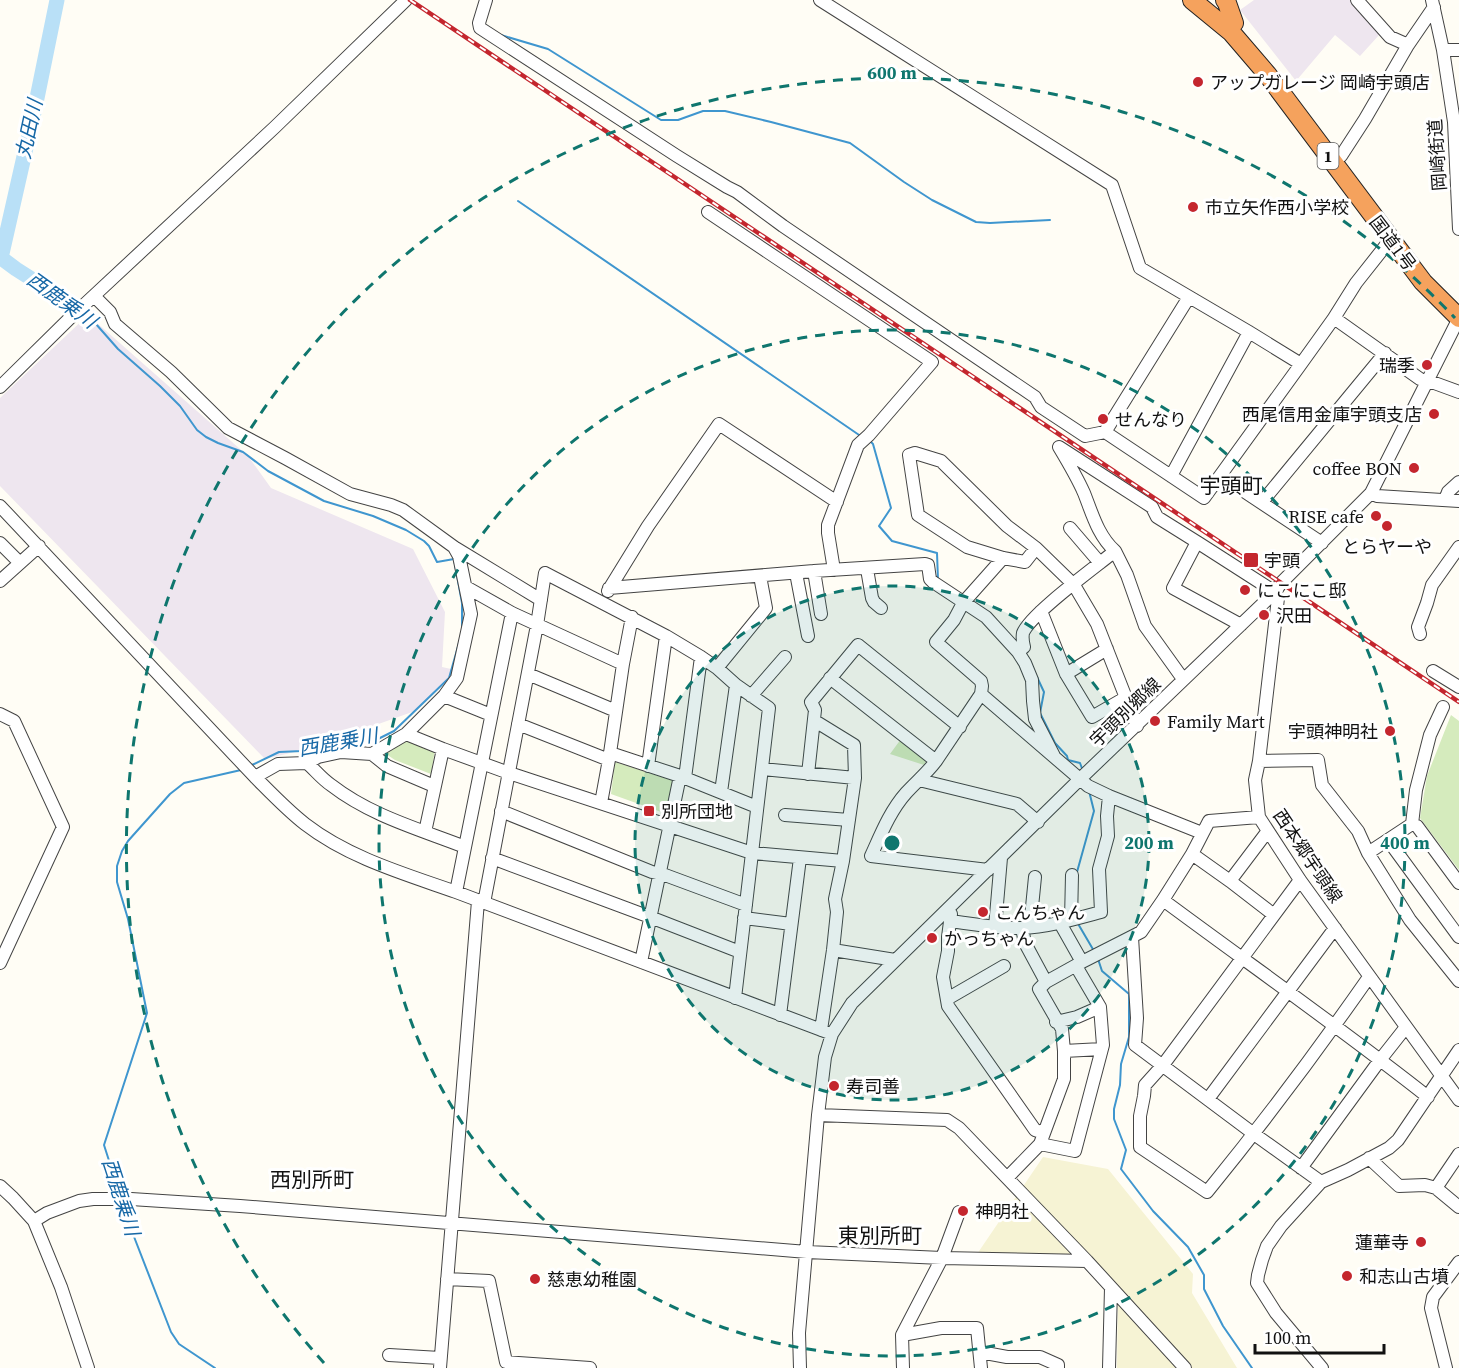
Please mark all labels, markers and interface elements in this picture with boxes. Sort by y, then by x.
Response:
text: 600 m [867,60,917,85]
place label: アップガレージ 岡崎宇頭店 [1210,70,1430,95]
marker: アップガレージ 岡崎宇頭店 [1191,75,1205,89]
water label: 丸田川 [9,95,49,161]
street label: 岡崎街道 [1422,118,1452,192]
road number: 1 [1318,143,1338,169]
place label: 市立矢作西小学校 [1205,195,1349,220]
marker: 市立矢作西小学校 [1186,200,1200,214]
street label: 国道1号 [1364,210,1422,276]
water label: 西鹿乗川 [21,265,104,336]
place label: 瑞季 [1379,353,1415,378]
marker: 瑞季 [1420,358,1434,372]
place label: 西尾信用金庫宇頭支店 [1242,402,1422,427]
place label: せんなり [1115,407,1187,432]
marker: 西尾信用金庫宇頭支店 [1427,407,1441,421]
marker: せんなり [1096,412,1110,426]
place label: coffee BON [1312,456,1402,481]
marker: coffee BON [1407,461,1421,475]
district label: 宇頭町 [1200,471,1263,500]
place label: RISE cafe [1288,504,1364,529]
marker: RISE cafe [1369,509,1383,523]
marker: とらヤーや [1380,519,1394,533]
place label: とらヤーや [1342,534,1432,559]
place label: 宇頭 [1264,548,1300,573]
marker: 宇頭 [1242,551,1260,569]
place label: にこにこ邸 [1257,578,1346,603]
marker: にこにこ邸 [1238,583,1252,597]
place label: 沢田 [1276,603,1312,628]
marker: 沢田 [1257,608,1271,622]
street label: 宇頭別郷線 [1084,672,1166,752]
place label: Family Mart [1167,709,1265,734]
marker: Family Mart [1148,714,1162,728]
place label: 宇頭神明社 [1288,719,1378,744]
water label: 西鹿乗川 [296,721,382,763]
marker: 宇頭神明社 [1383,724,1397,738]
place label: 別所団地 [661,799,733,824]
marker: 別所団地 [642,804,656,818]
street label: 西本郷宇頭線 [1267,804,1349,908]
text: 200 m [1124,830,1174,855]
text: 400 m [1380,830,1430,855]
centre of rings [882,833,902,853]
place label: こんちゃん [995,900,1085,925]
marker: こんちゃん [976,905,990,919]
place label: かっちゃん [944,926,1034,951]
marker: かっちゃん [925,931,939,945]
place label: 寿司善 [846,1074,900,1099]
marker: 寿司善 [827,1079,841,1093]
water label: 西鹿乗川 [95,1155,147,1241]
district label: 西別所町 [270,1165,354,1194]
place label: 神明社 [975,1199,1029,1224]
marker: 神明社 [956,1204,970,1218]
district label: 東別所町 [838,1221,922,1250]
place label: 蓮華寺 [1355,1230,1409,1255]
marker: 蓮華寺 [1414,1235,1428,1249]
place label: 和志山古墳 [1359,1264,1449,1289]
place label: 慈恵幼稚園 [547,1267,637,1292]
marker: 和志山古墳 [1340,1269,1354,1283]
marker: 慈恵幼稚園 [528,1272,542,1286]
scale bar [1255,1317,1384,1355]
text: 100 m [1264,1325,1311,1350]

